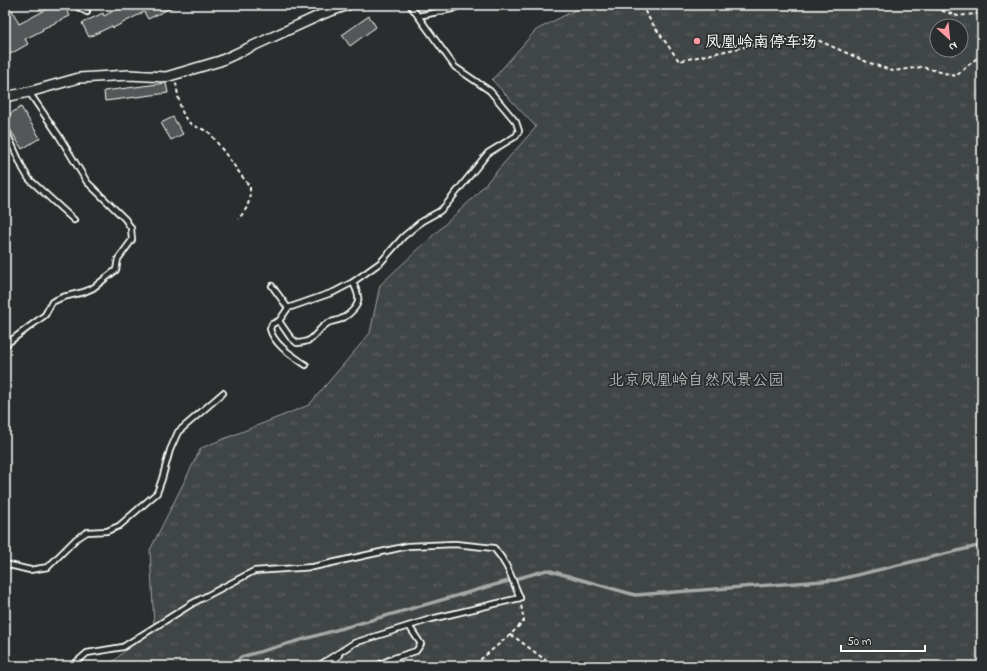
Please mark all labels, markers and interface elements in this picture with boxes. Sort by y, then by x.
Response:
north arrow [929,18,969,58]
place label: 凤凰岭南停车场 [705,31,817,55]
marker: 凤凰岭南停车场 [692,36,702,46]
text: N [946,37,960,55]
park label: 北京凤凰岭自然风景公园 [608,369,784,393]
scale bar [841,627,925,653]
text: 50 m [847,633,871,651]

